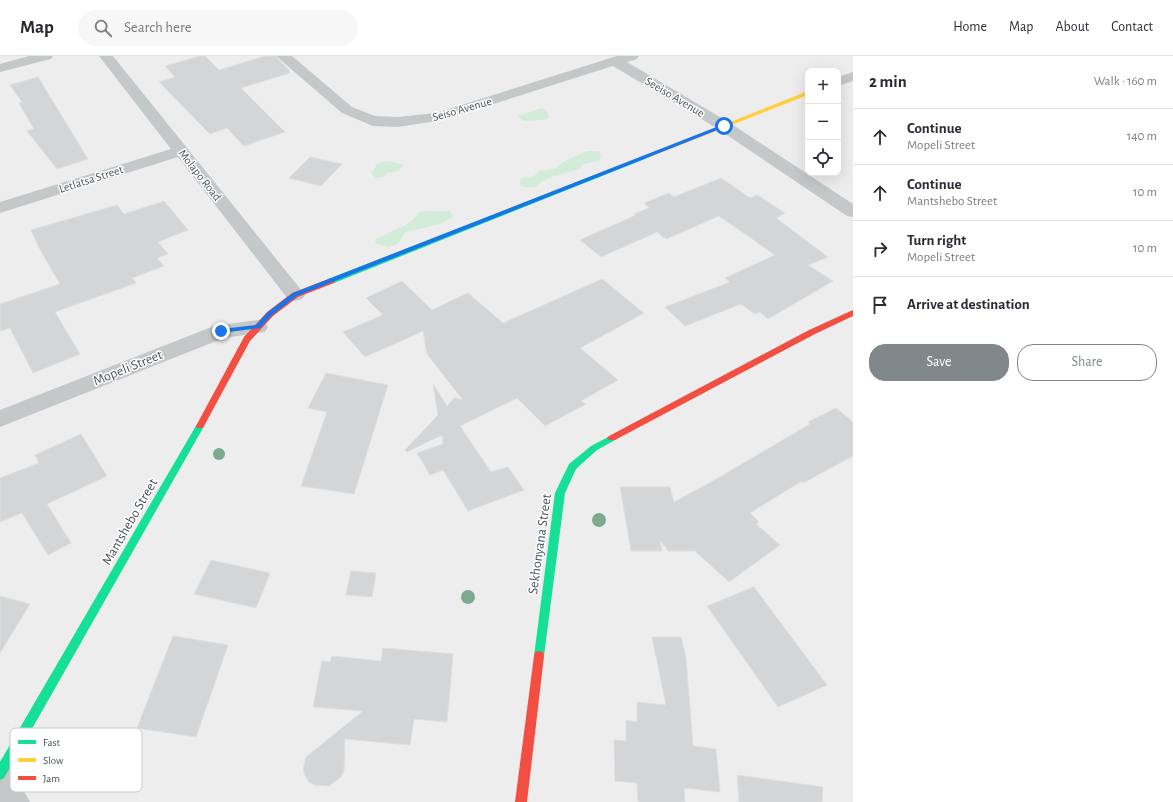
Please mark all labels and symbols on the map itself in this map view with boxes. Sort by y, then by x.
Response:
street label: Seeiso Avenue [643,75,707,119]
street label: Seiso Avenue [431,95,493,123]
route start [715,117,733,135]
street label: Molapo Road [176,147,224,203]
street label: Letlatsa Street [57,163,125,195]
route end [212,322,230,340]
street label: Mopeli Street [91,348,165,388]
street label: Mantshebo Street [100,476,161,568]
street label: Sekhonyana Street [526,492,554,595]
legend [10,728,142,792]
text: Fast [43,737,61,748]
text: Slow [43,755,64,766]
text: Jam [43,773,60,784]

